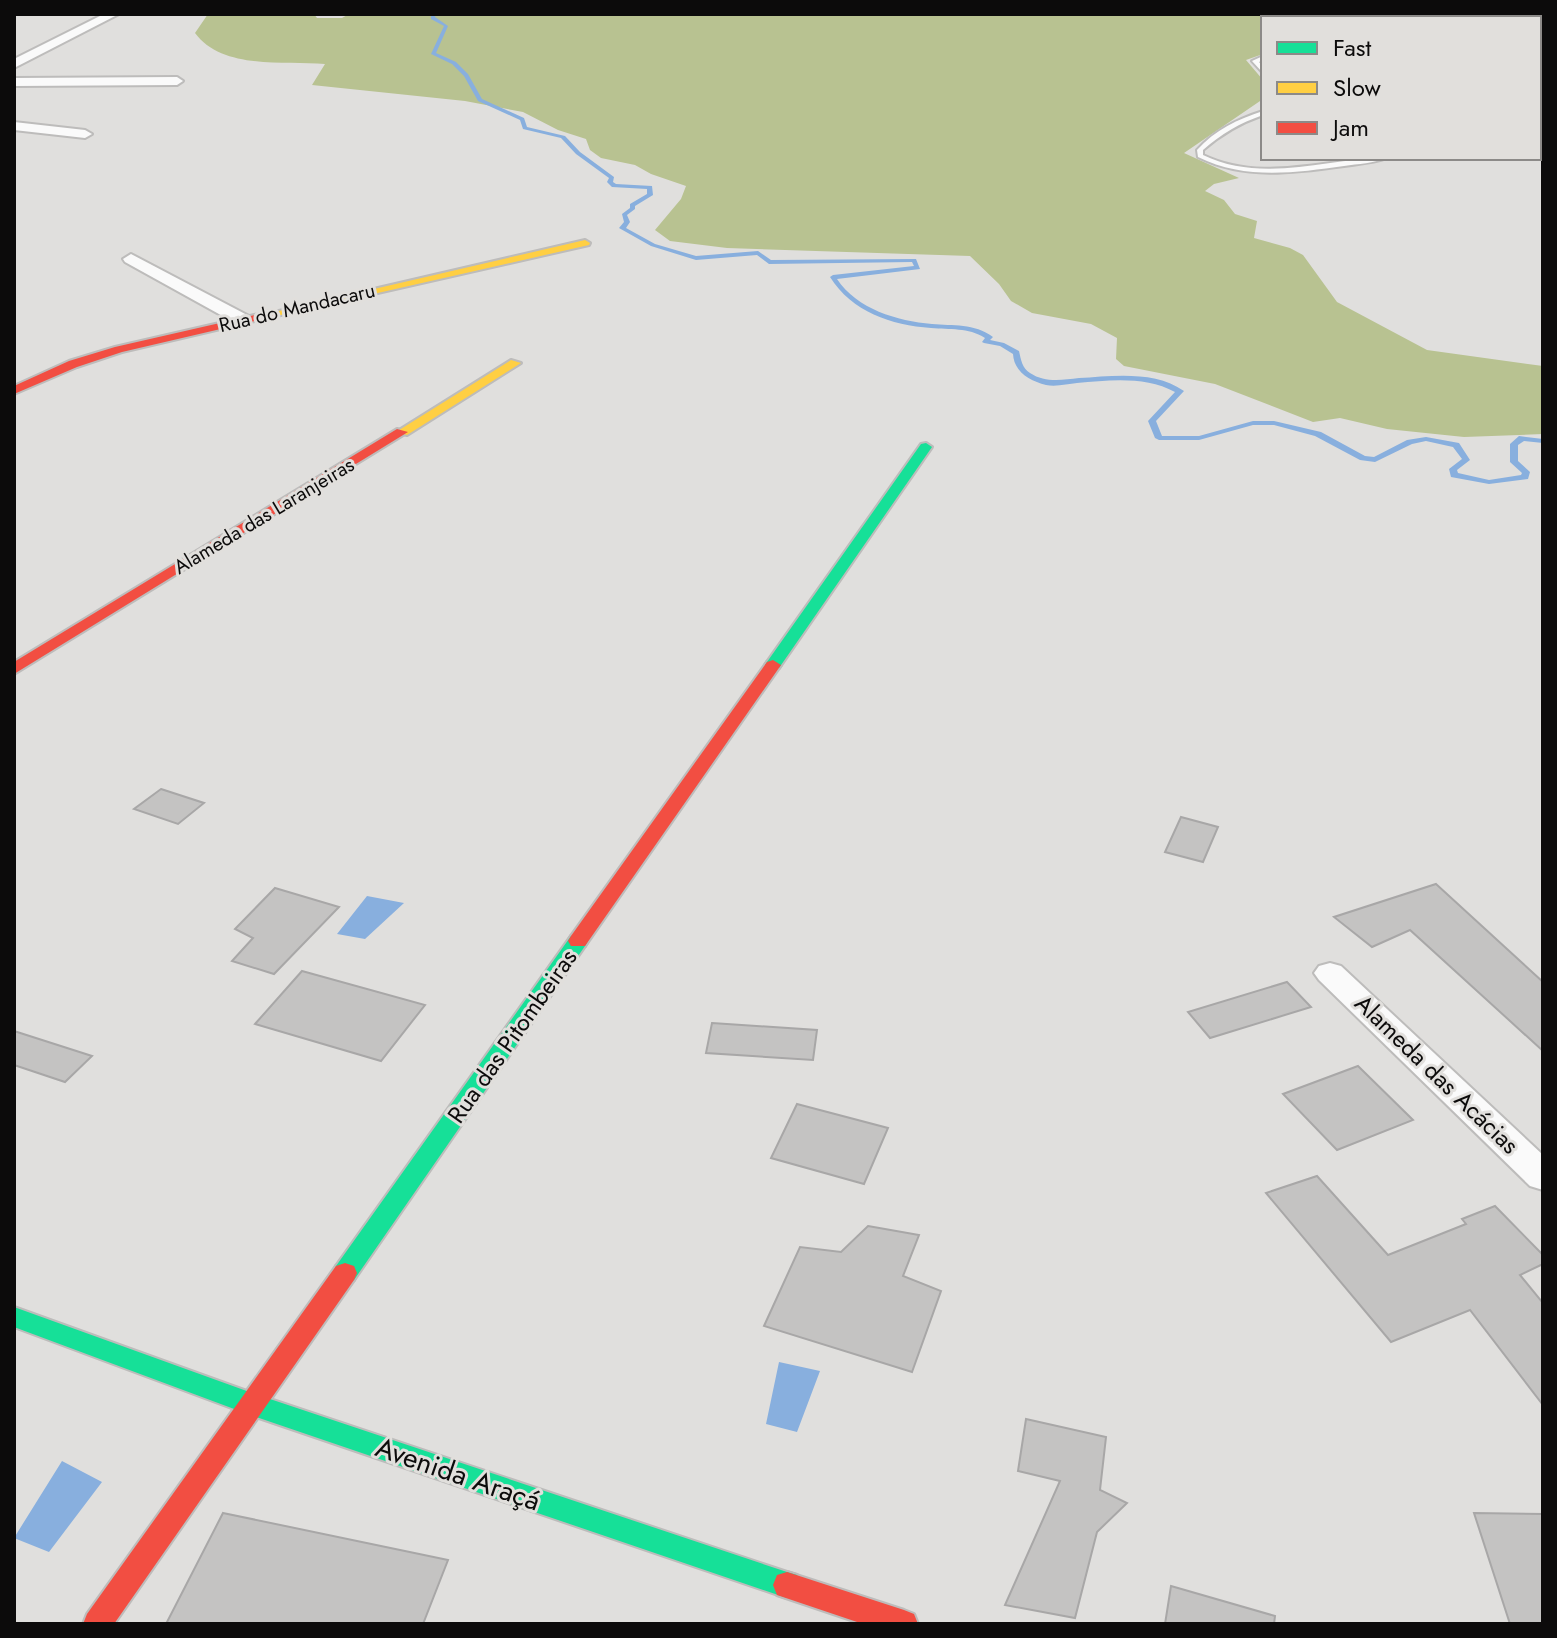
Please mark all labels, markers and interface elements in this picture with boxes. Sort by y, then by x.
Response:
legend [1261,16,1541,160]
text: Fast [1333,30,1371,65]
text: Slow [1333,70,1381,105]
text: Jam [1330,110,1369,145]
street label: Rua do Mandacaru [216,276,378,340]
street label: Alameda das Laranjeiras [168,451,360,581]
street label: Rua das Pitombeiras [439,942,585,1130]
street label: Alameda das Acácias [1347,986,1527,1162]
street label: Avenida Araçá [370,1427,546,1521]

